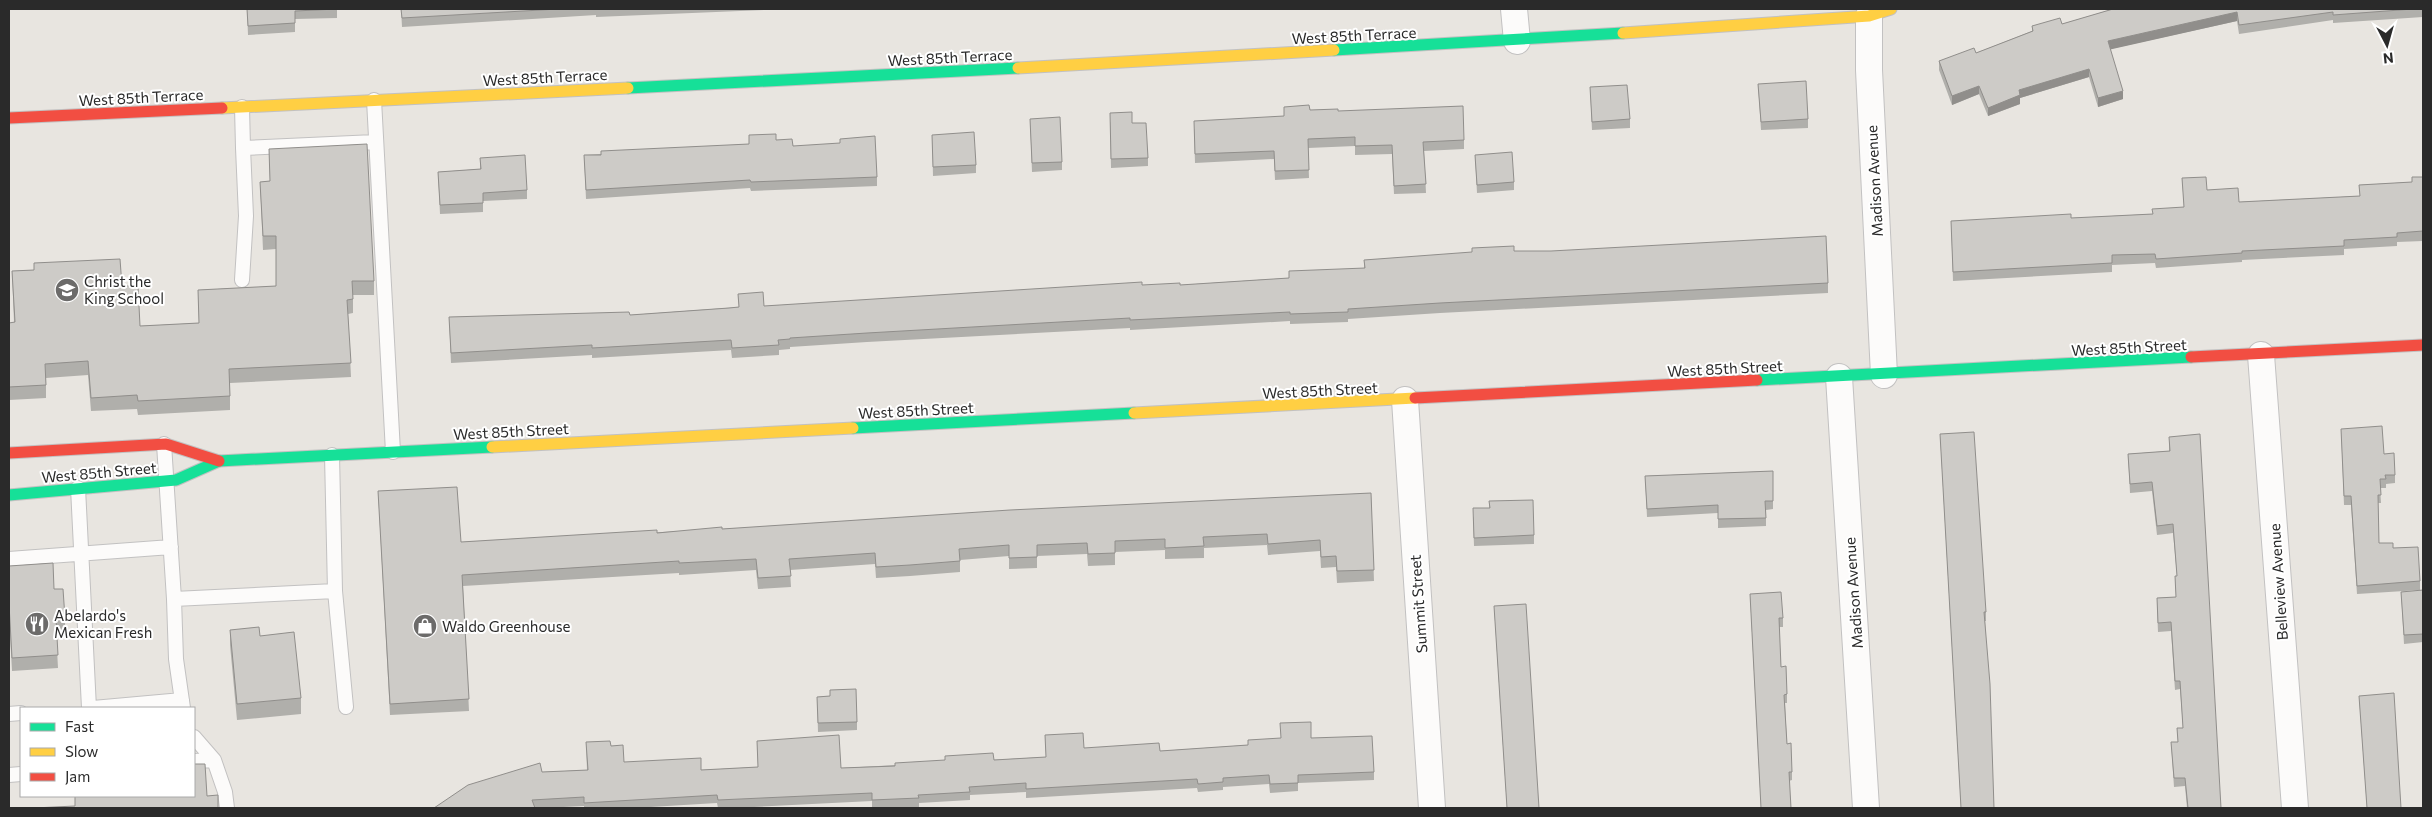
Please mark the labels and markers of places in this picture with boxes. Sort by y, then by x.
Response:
place label: Christ the King School [84,272,164,307]
school or university icon: Christ the King School [54,277,80,303]
place label: Abelardo's Mexican Fresh [54,606,152,641]
restaurant icon: Abelardo's Mexican Fresh [24,611,50,637]
shop icon: Waldo Greenhouse [412,613,438,639]
place label: Waldo Greenhouse [442,617,571,635]

